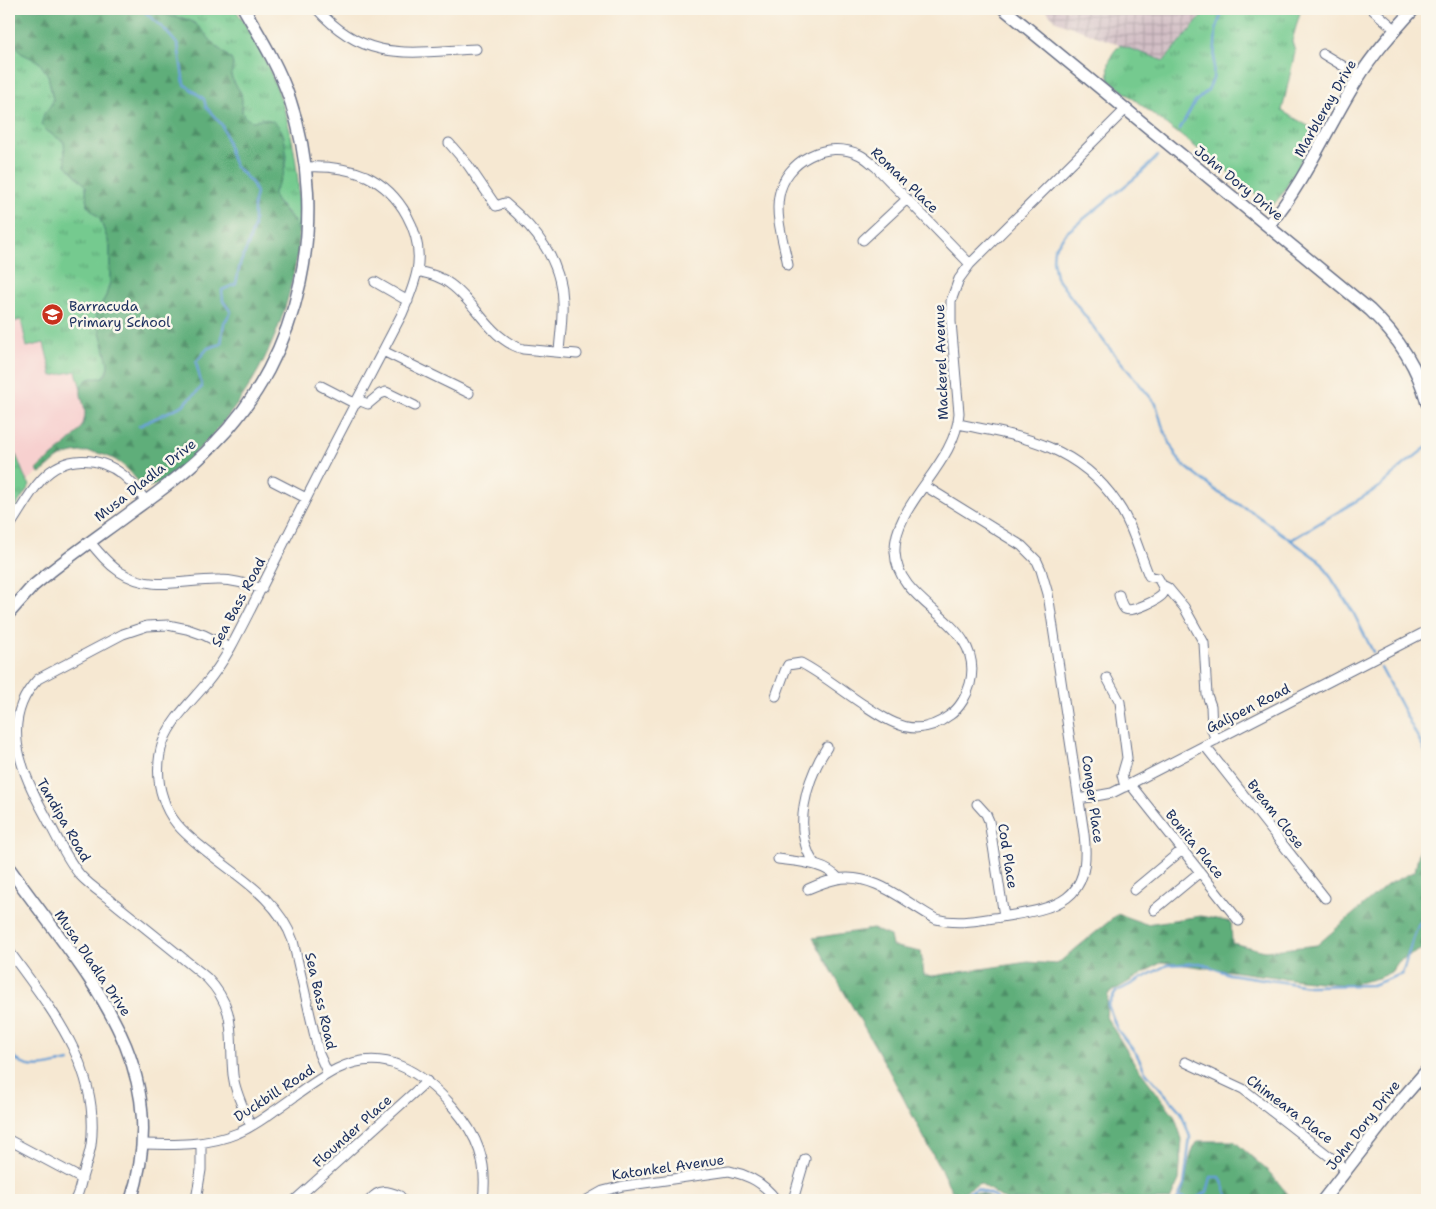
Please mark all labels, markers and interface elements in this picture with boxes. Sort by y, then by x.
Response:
street label: Marbleray Drive [1290,56,1360,160]
street label: John Dory Drive [1191,142,1287,224]
street label: Roman Place [867,143,943,217]
place label: Barracuda Primary School [69,297,171,331]
school or university icon: Barracuda Primary School [41,302,65,326]
street label: Mackerel Avenue [930,304,952,420]
street label: Musa Dladla Drive [90,435,200,525]
street label: Sea Bass Road [207,554,269,650]
street label: Galjoen Road [1203,679,1293,737]
street label: Conger Place [1078,754,1108,844]
street label: Tandipa Road [33,775,95,865]
street label: Bream Close [1243,776,1309,852]
street label: Bonita Place [1162,806,1228,882]
street label: Cod Place [994,822,1022,890]
street label: Musa Dladla Drive [51,906,135,1020]
street label: Sea Bass Road [301,951,341,1051]
street label: Duckbill Road [230,1060,318,1126]
street label: Chimeara Place [1243,1071,1337,1147]
street label: John Dory Drive [1322,1076,1404,1174]
street label: Flounder Place [309,1091,395,1171]
street label: Katonkel Avenue [610,1150,726,1184]

